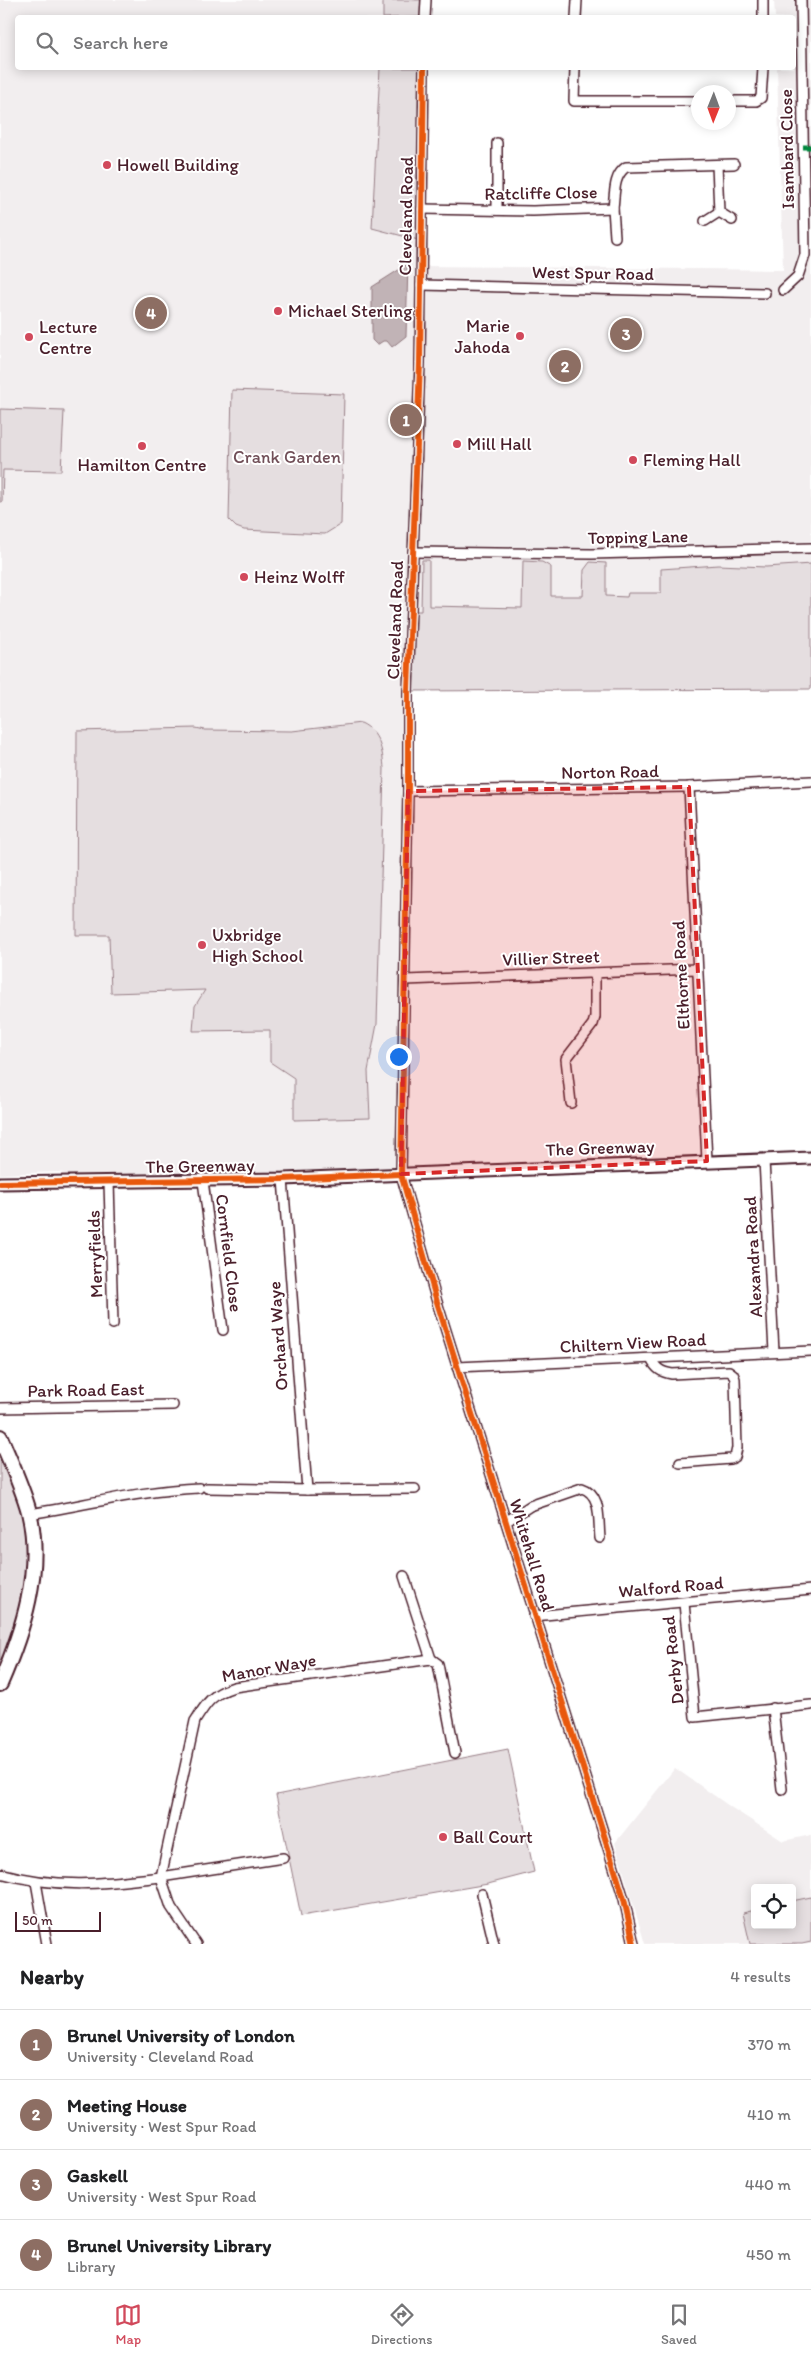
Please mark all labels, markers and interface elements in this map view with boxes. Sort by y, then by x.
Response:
search box [15,15,796,70]
icon: search [33,29,61,57]
text: Search here [73,31,168,54]
north arrow [691,85,736,130]
street label: Isambard Close [775,89,799,209]
place label: Howell Building [117,154,239,176]
street label: Cleveland Road [394,156,418,276]
marker: Howell Building [101,159,113,171]
street label: Ratcliffe Close [484,181,598,205]
street label: West Spur Road [532,261,655,285]
pin: 4 [135,294,167,332]
place label: Michael Sterling [288,300,413,322]
marker: Michael Sterling [272,305,284,317]
place label: Marie Jahoda [454,315,511,358]
pin: 3 [610,315,642,353]
place label: Lecture Centre [39,316,98,359]
marker: Marie Jahoda [514,330,526,342]
marker: Lecture Centre [23,331,35,343]
pin: 2 [549,347,581,385]
pin: 1 [390,401,422,439]
place label: Mill Hall [467,433,532,455]
marker: Mill Hall [451,438,463,450]
marker: Hamilton Centre [136,440,148,452]
park label: Crank Garden [233,446,341,468]
place label: Fleming Hall [643,449,741,471]
place label: Hamilton Centre [77,454,207,476]
marker: Fleming Hall [627,454,639,466]
street label: Topping Lane [587,525,689,549]
street label: Cleveland Road [382,560,408,680]
place label: Heinz Wolff [254,566,346,588]
marker: Heinz Wolff [238,571,250,583]
street label: Norton Road [561,760,659,784]
street label: Elthorne Road [667,920,695,1030]
place label: Uxbridge High School [212,924,303,967]
marker: Uxbridge High School [196,939,208,951]
street label: Villier Street [502,945,600,971]
your location [386,1044,412,1070]
street label: The Greenway [545,1135,655,1161]
street label: The Greenway [145,1154,255,1178]
street label: Cornfield Close [211,1193,247,1313]
street label: Alexandra Road [739,1196,767,1318]
street label: Merryfields [82,1210,108,1298]
street label: Orchard Waye [263,1281,293,1391]
street label: Chiltern View Road [559,1328,707,1358]
street label: Park Road East [27,1378,145,1402]
street label: Whitehall Road [504,1496,560,1614]
street label: Walford Road [618,1571,725,1603]
street label: Derby Road [657,1614,689,1705]
street label: Manor Waye [220,1649,318,1687]
place label: Ball Court [453,1826,533,1848]
marker: Ball Court [437,1831,449,1843]
map controls [751,1884,796,1929]
button: locate [751,1884,796,1929]
scale bar [15,1909,101,1932]
text: 50 m [22,1912,53,1929]
text: Nearby [20,1964,84,1989]
text: 4 results [730,1967,791,1986]
text: Brunel University of London [67,2024,295,2047]
text: 1 [32,2035,40,2054]
text: 370 m [747,2035,791,2054]
text: University · Cleveland Road [67,2047,254,2066]
text: Meeting House [67,2094,187,2117]
text: 2 [32,2105,40,2124]
text: 410 m [747,2105,791,2124]
text: University · West Spur Road [67,2117,256,2136]
text: Gaskell [67,2164,128,2187]
text: 3 [32,2175,40,2194]
text: 440 m [745,2175,791,2194]
text: University · West Spur Road [67,2187,256,2206]
text: Brunel University Library [67,2234,271,2257]
text: 4 [31,2245,41,2264]
text: 450 m [746,2245,791,2264]
text: Library [67,2257,115,2276]
tab: Map [114,2301,142,2348]
tab: Directions [371,2301,432,2348]
tab: Saved [661,2301,697,2348]

